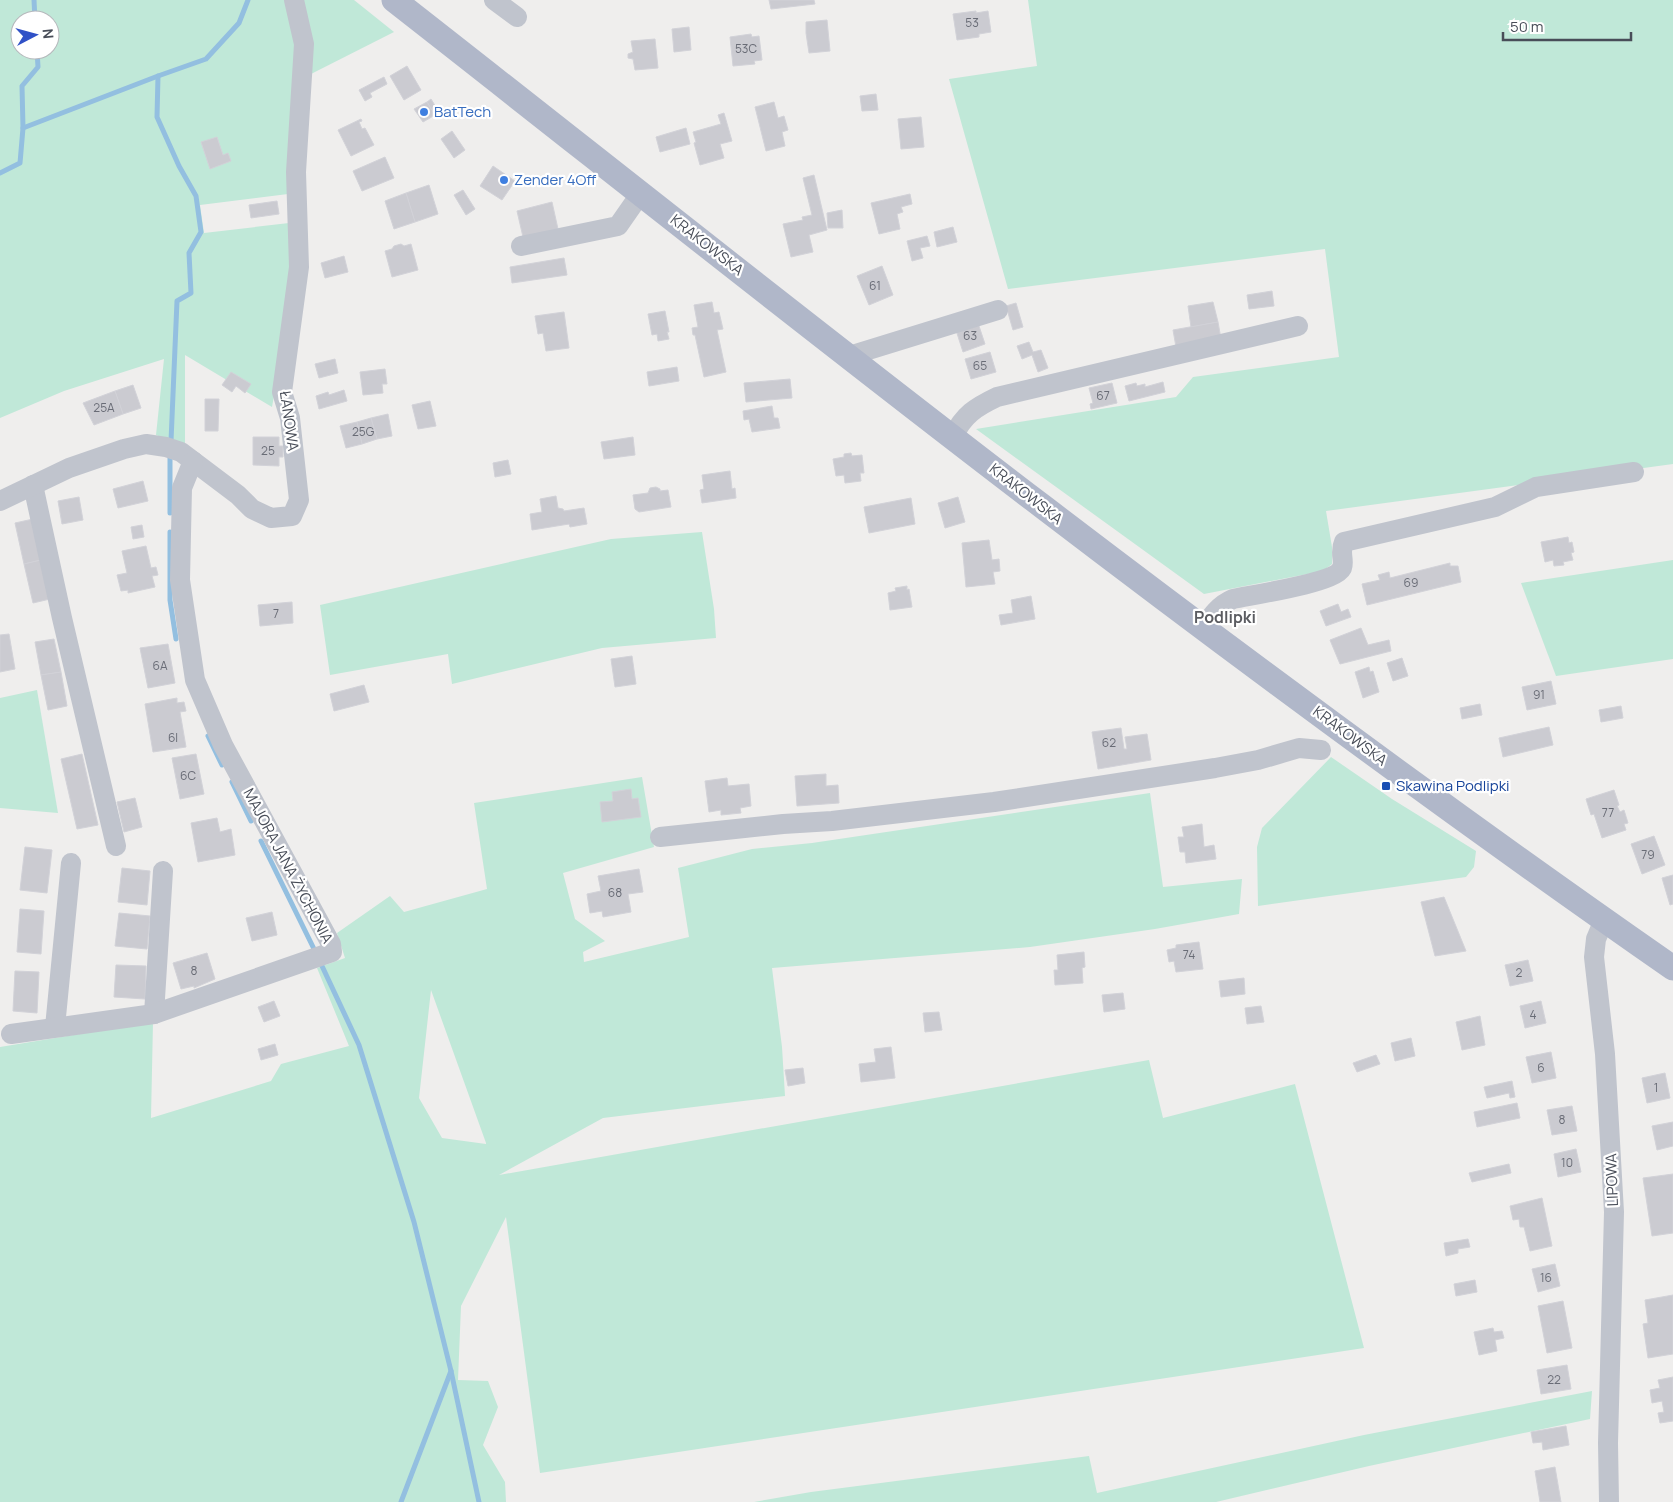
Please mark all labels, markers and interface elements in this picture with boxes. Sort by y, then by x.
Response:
north arrow [10,10,60,60]
scale bar [1503,10,1630,42]
house number: 53 [965,14,979,31]
text: 50 m [1510,16,1544,37]
text: N [38,28,58,40]
house number: 53C [735,40,757,57]
place label: BatTech [434,101,491,122]
marker: BatTech [418,106,430,118]
place label: Zender 4Off [514,169,596,190]
marker: Zender 4Off [498,174,510,186]
street label: KRAKOWSKA [666,209,749,280]
house number: 61 [869,277,881,294]
house number: 63 [963,327,977,344]
house number: 65 [973,357,987,374]
house number: 67 [1096,387,1110,404]
street label: ŁANOWA [275,390,304,453]
house number: 25A [93,399,115,416]
house number: 25G [352,423,375,440]
house number: 25 [261,442,275,459]
street label: KRAKOWSKA [985,458,1068,529]
house number: 69 [1404,574,1418,591]
house number: 7 [273,605,279,622]
district label: Podlipki [1194,606,1256,628]
house number: 6A [152,657,168,674]
house number: 91 [1533,686,1545,703]
street label: KRAKOWSKA [1309,701,1392,771]
house number: 6I [168,729,178,746]
house number: 62 [1102,734,1116,751]
house number: 6C [180,767,196,784]
place label: Skawina Podlipki [1396,775,1510,796]
marker: Skawina Podlipki [1380,780,1392,792]
street label: MAJORA JANA ŻYCHONIA [239,785,339,947]
house number: 77 [1602,804,1614,821]
house number: 79 [1641,846,1655,863]
house number: 68 [608,884,622,901]
house number: 74 [1183,946,1195,963]
house number: 8 [191,962,198,979]
house number: 2 [1516,964,1523,981]
house number: 4 [1529,1006,1537,1023]
house number: 6 [1537,1059,1545,1076]
house number: 1 [1654,1079,1658,1096]
house number: 8 [1559,1111,1566,1128]
street label: LIPOWA [1600,1153,1623,1207]
house number: 10 [1561,1154,1573,1171]
house number: 16 [1540,1269,1552,1286]
house number: 22 [1547,1371,1561,1388]

